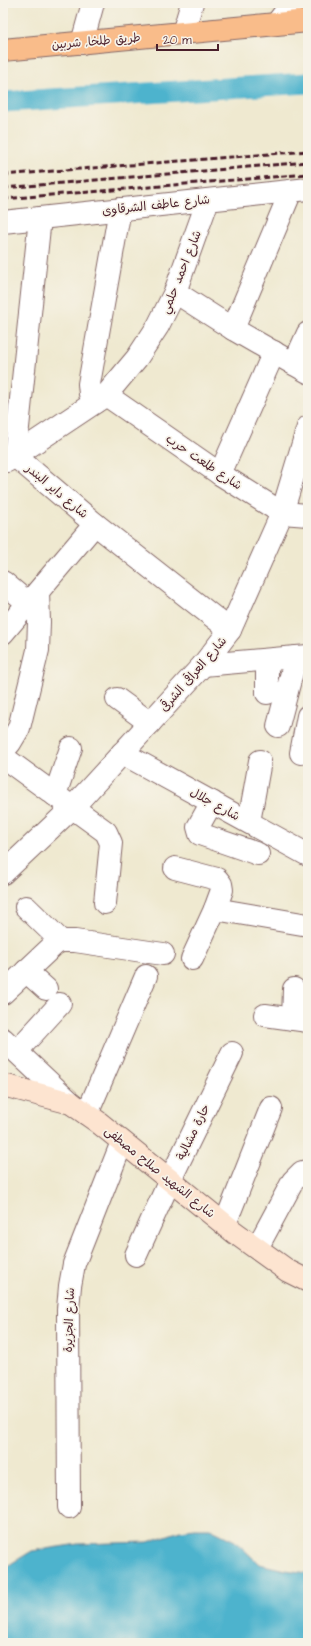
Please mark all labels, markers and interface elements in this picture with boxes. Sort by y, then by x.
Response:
scale bar [157,26,218,52]
street label: طريق طلخا, شربين [51,29,141,54]
text: 20 m [163,32,192,49]
street label: شارع عاطف الشرقاوى [101,191,211,220]
street label: شارع احمد حلمي [157,228,208,317]
street label: شارع طلعت حرب [162,431,245,494]
street label: شارع داير البندر [21,460,92,523]
street label: شارع العراقى الشرقى [156,633,231,716]
street label: شارع جلال [187,784,243,825]
street label: حارة مشالية [173,1101,214,1163]
street label: شارع الشهيد صلاح مصطفى [101,1123,218,1222]
street label: شارع الجزيرة [60,1287,79,1353]

